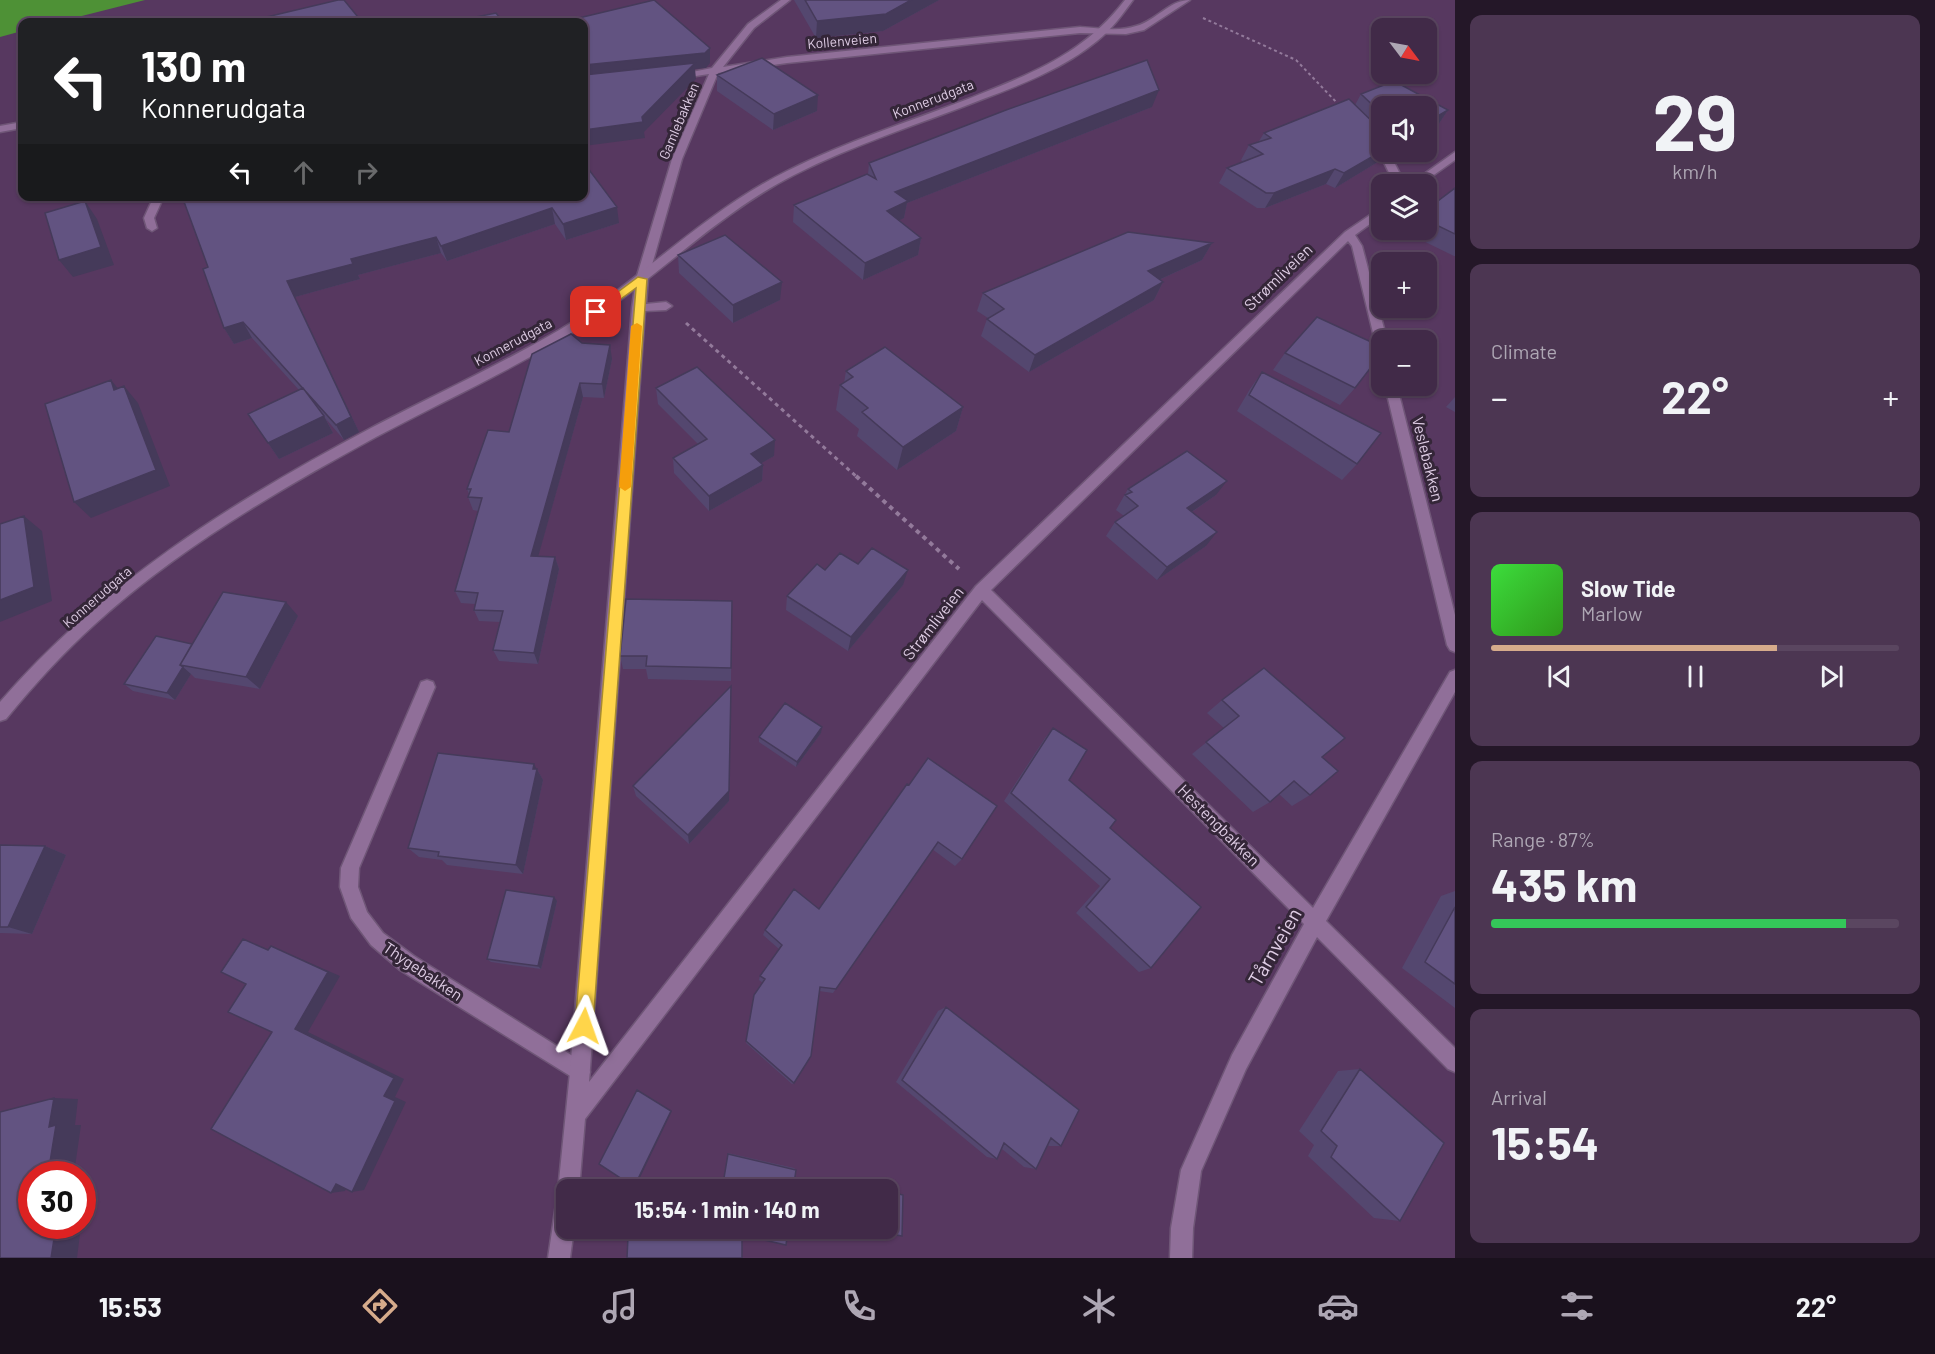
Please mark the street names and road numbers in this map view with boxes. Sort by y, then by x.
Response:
street label: Kollenveien [806,29,877,52]
street label: Konnerudgata [890,75,976,122]
street label: Gamlebakken [655,80,702,162]
street label: Strømliveien [1240,239,1316,314]
street label: Konnerudgata [471,314,555,369]
street label: Veslebakken [1409,415,1448,503]
street label: Konnerudgata [59,562,135,631]
street label: Strømliveien [898,582,967,663]
street label: Hestengbakken [1175,780,1264,869]
street label: Tårnveien [1242,903,1306,990]
street label: Thygebakken [380,937,467,1004]

